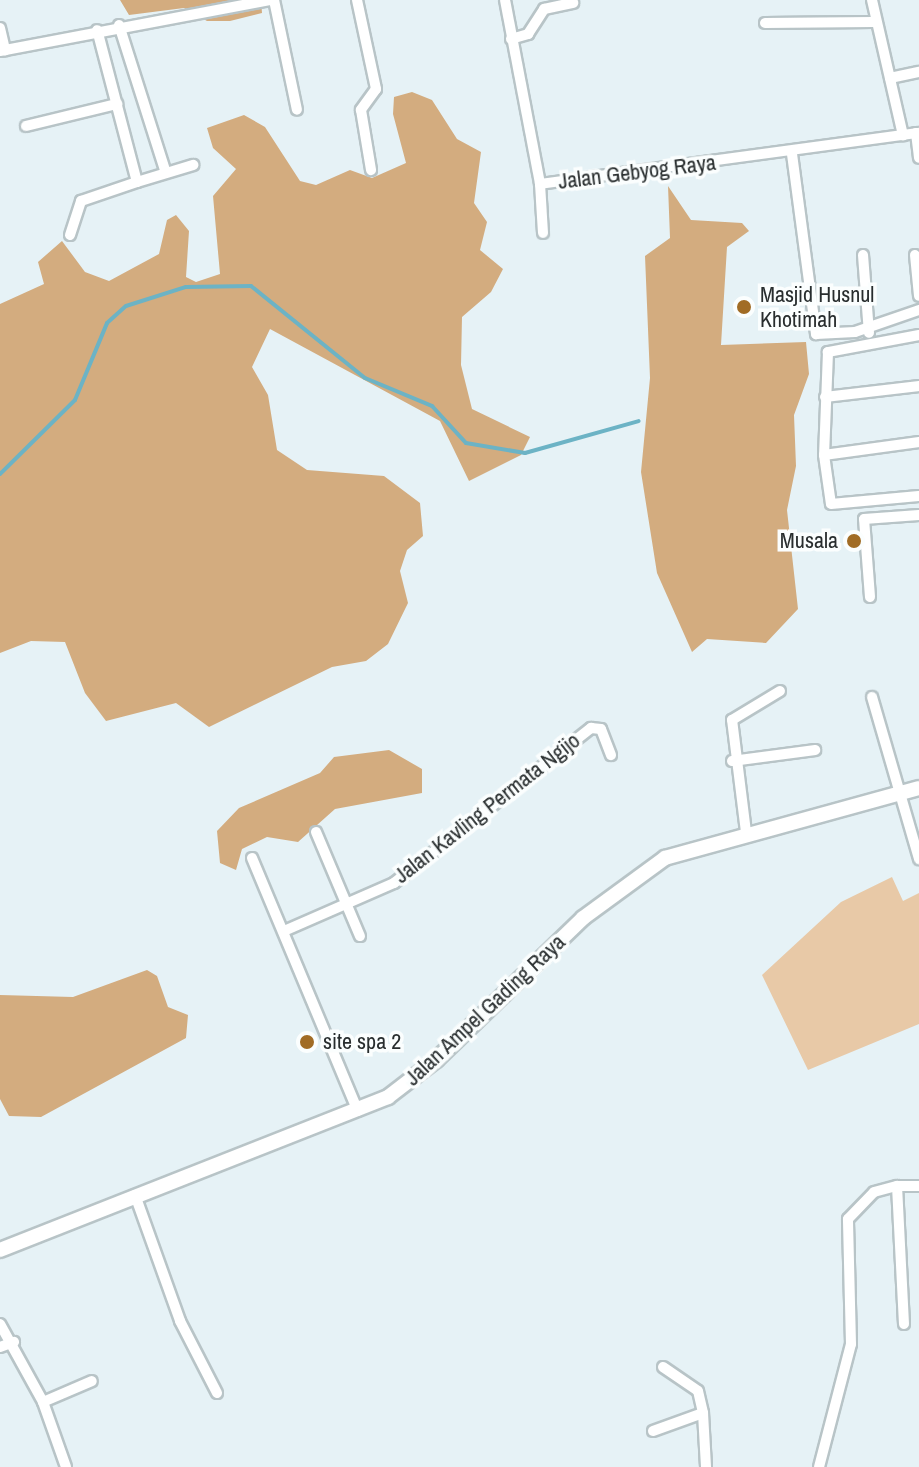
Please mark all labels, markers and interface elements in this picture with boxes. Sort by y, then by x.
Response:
street label: Jalan Gebyog Raya [557,149,717,195]
place label: Masjid Husnul Khotimah [760,281,874,332]
marker: Masjid Husnul Khotimah [735,298,753,316]
place label: Musala [780,528,838,554]
marker: Musala [845,532,863,550]
street label: Jalan Kavling Permata Ngijo [389,727,585,889]
street label: Jalan Ampel Gading Raya [399,929,571,1091]
place label: site spa 2 [323,1029,401,1055]
marker: site spa 2 [298,1033,316,1051]

